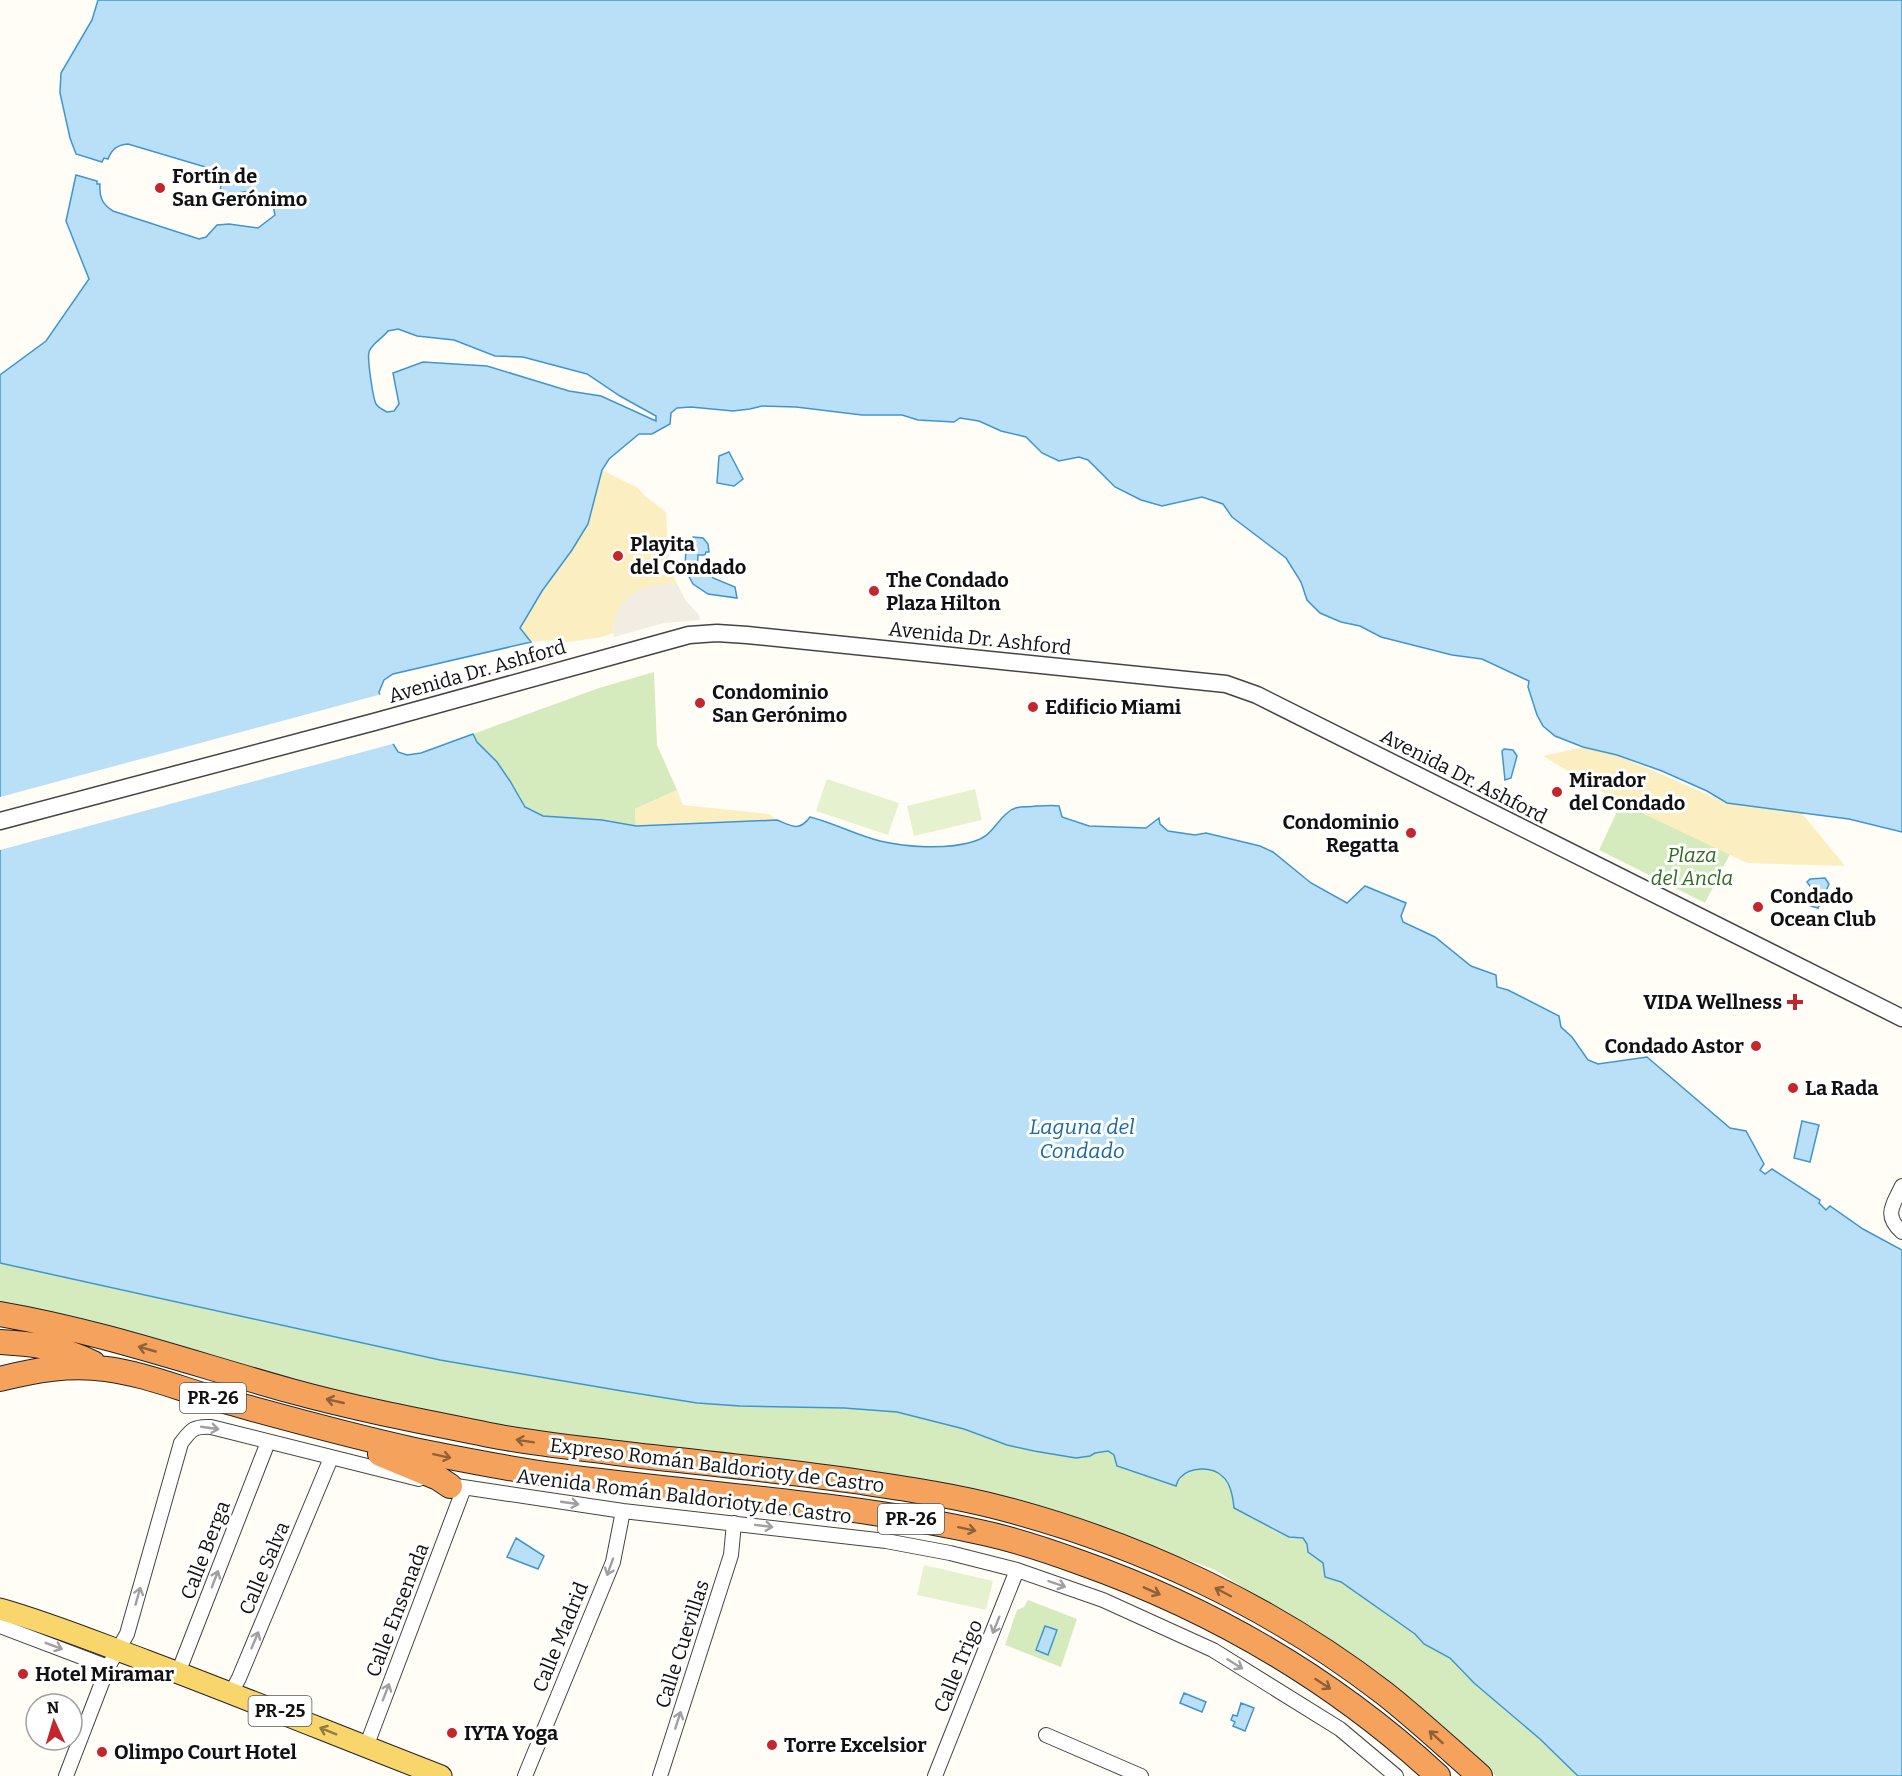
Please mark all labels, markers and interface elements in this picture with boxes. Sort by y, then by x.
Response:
place label: Fortín de San Gerónimo [172,164,307,211]
marker: Fortín de San Gerónimo [153,181,167,195]
place label: Playita del Condado [630,532,746,579]
marker: Playita del Condado [611,549,625,563]
place label: The Condado Plaza Hilton [886,568,1009,615]
marker: The Condado Plaza Hilton [867,584,881,598]
street label: Avenida Dr. Ashford [887,616,1073,660]
street label: Avenida Dr. Ashford [385,634,569,708]
place label: Condominio San Gerónimo [712,680,847,727]
place label: Edificio Miami [1045,695,1182,719]
marker: Condominio San Gerónimo [693,696,707,710]
marker: Edificio Miami [1026,700,1040,714]
street label: Avenida Dr. Ashford [1377,724,1551,828]
place label: Mirador del Condado [1569,768,1685,815]
marker: Mirador del Condado [1550,785,1564,799]
place label: Condominio Regatta [1283,810,1399,857]
marker: Condominio Regatta [1404,826,1418,840]
park label: Plaza del Ancla [1651,843,1733,890]
place label: Condado Ocean Club [1770,884,1876,931]
marker: Condado Ocean Club [1751,900,1765,914]
place label: VIDA Wellness [1643,990,1782,1014]
marker: VIDA Wellness [1786,993,1804,1011]
place label: Condado Astor [1605,1034,1745,1058]
marker: Condado Astor [1749,1039,1763,1053]
place label: La Rada [1805,1076,1878,1100]
marker: La Rada [1786,1081,1800,1095]
water label: Laguna del Condado [1029,1114,1135,1164]
one-way arrow [138,1343,157,1354]
road number: PR-26 [180,1383,246,1413]
one-way arrow [325,1395,344,1407]
one-way arrow [200,1422,219,1433]
street label: Expreso Román Baldorioty de Castro [548,1433,886,1497]
one-way arrow [516,1436,536,1447]
one-way arrow [431,1451,451,1462]
street label: Avenida Román Baldorioty de Castro [515,1464,853,1528]
street label: Calle Berga [175,1497,235,1603]
one-way arrow [560,1498,580,1509]
road number: PR-26 [878,1504,944,1534]
street label: Calle Salva [234,1518,294,1618]
one-way arrow [753,1521,773,1532]
one-way arrow [957,1524,976,1536]
street label: Calle Ensenada [360,1540,434,1680]
one-way arrow [604,1558,615,1576]
one-way arrow [211,1571,222,1589]
street label: Calle Cuevillas [650,1577,714,1711]
street label: Calle Madrid [527,1578,593,1696]
one-way arrow [1047,1580,1066,1591]
one-way arrow [1143,1586,1161,1597]
one-way arrow [1215,1586,1233,1597]
one-way arrow [133,1587,144,1606]
one-way arrow [989,1615,1000,1634]
street label: Calle Trigo [929,1616,987,1716]
one-way arrow [250,1631,261,1649]
one-way arrow [44,1642,63,1653]
one-way arrow [1226,1658,1243,1670]
place label: Hotel Miramar [35,1662,175,1686]
marker: Hotel Miramar [16,1667,30,1681]
one-way arrow [1314,1678,1330,1690]
one-way arrow [382,1683,393,1701]
north arrow [24,1692,84,1752]
road number: PR-25 [248,1696,312,1726]
text: N [46,1698,60,1717]
one-way arrow [673,1711,684,1730]
place label: IYTA Yoga [464,1721,558,1745]
one-way arrow [319,1725,338,1736]
marker: IYTA Yoga [445,1726,459,1740]
one-way arrow [1429,1730,1444,1744]
place label: Torre Excelsior [784,1733,927,1757]
marker: Torre Excelsior [765,1738,779,1752]
place label: Olimpo Court Hotel [114,1740,297,1764]
marker: Olimpo Court Hotel [95,1745,109,1759]

